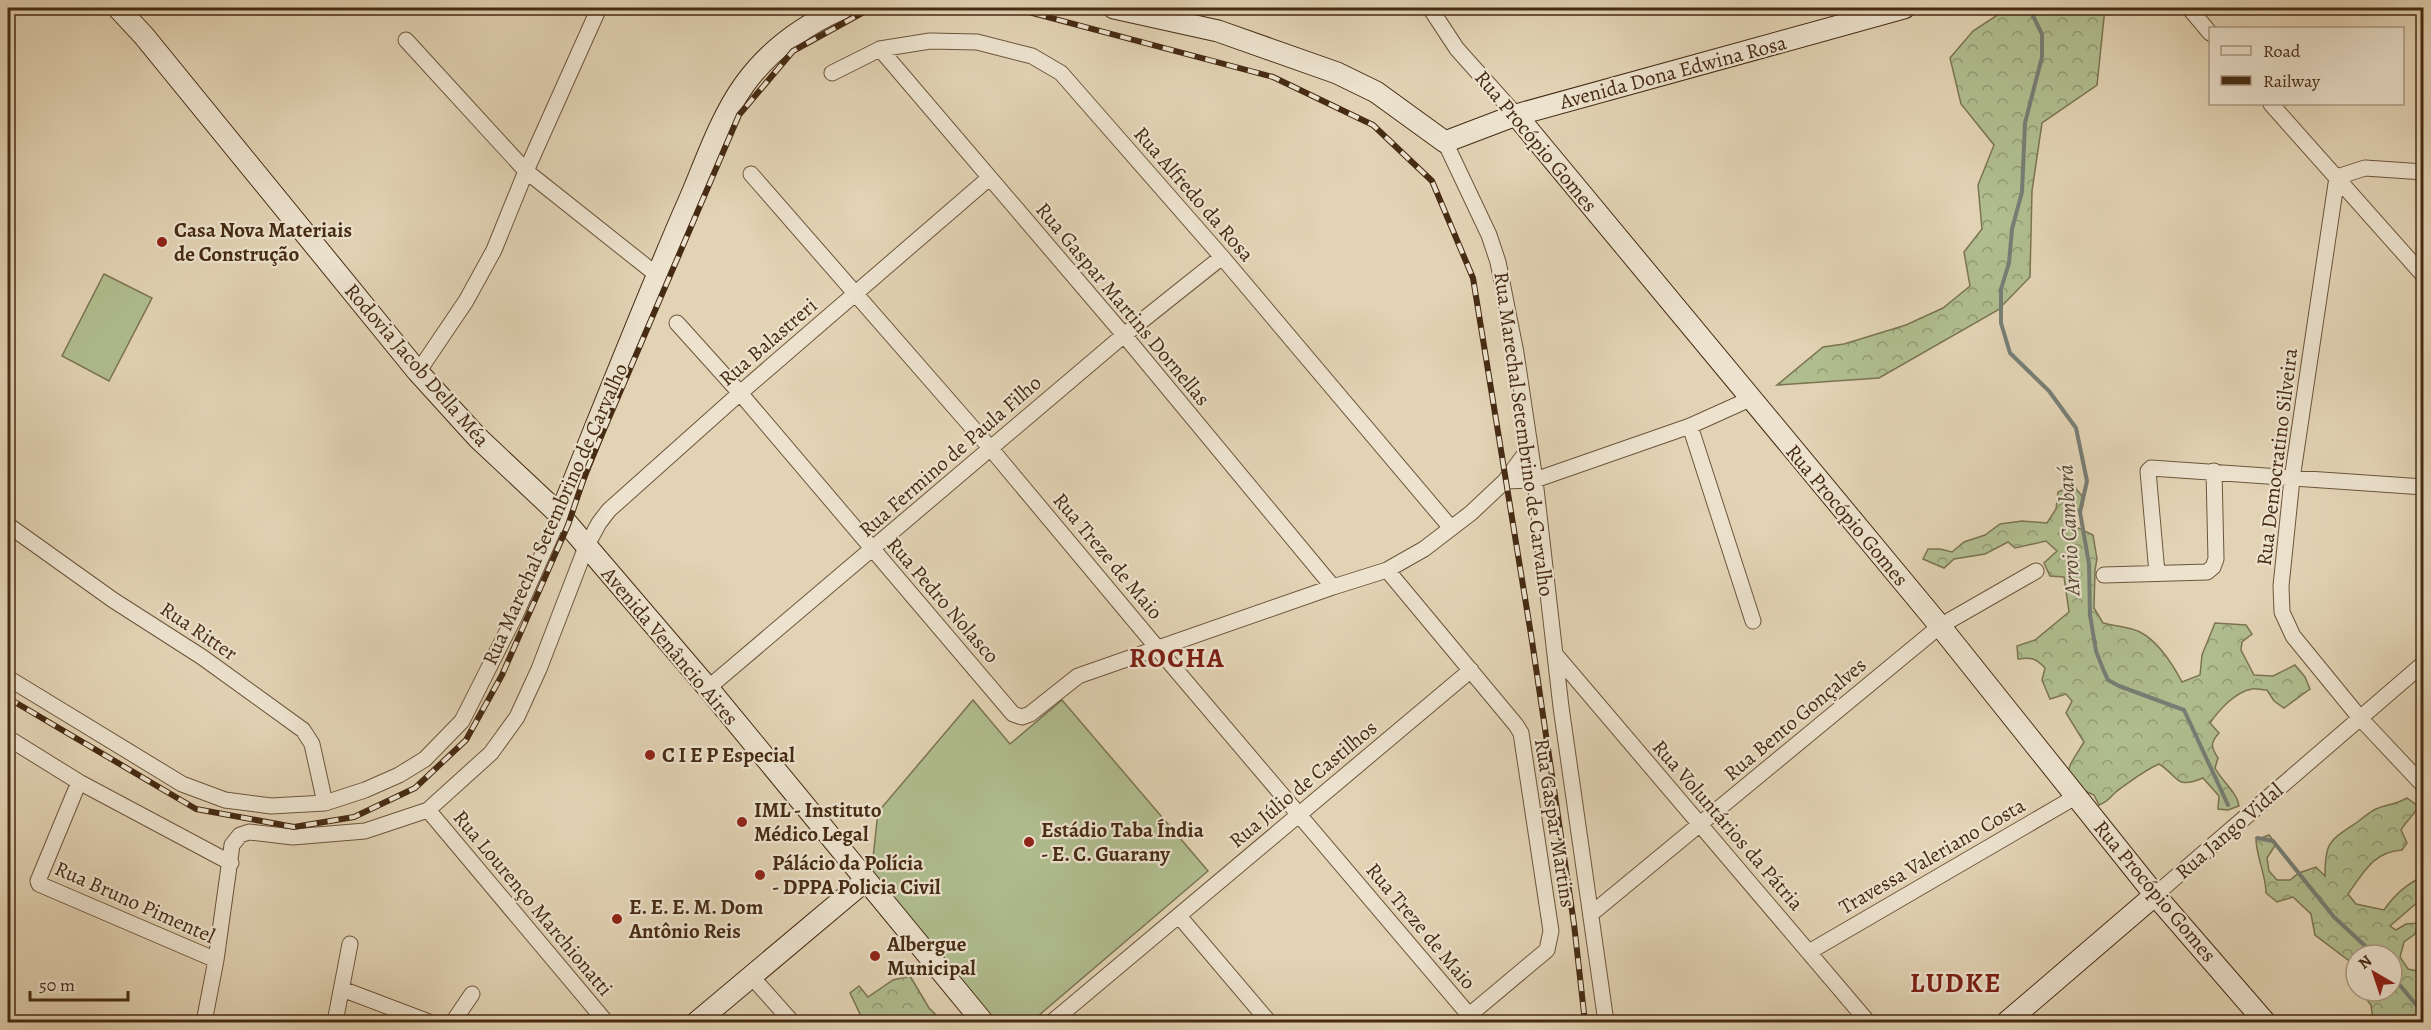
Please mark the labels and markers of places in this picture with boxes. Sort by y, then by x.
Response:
place label: Casa Nova Materiais de Construção [174,216,352,268]
marker: Casa Nova Materiais de Construção [155,235,169,249]
place label: C I E P Especial [662,741,795,769]
marker: C I E P Especial [643,748,657,762]
place label: IML - Instituto Médico Legal [754,796,882,848]
marker: IML - Instituto Médico Legal [735,815,749,829]
place label: Estádio Taba Índia - E. C. Guarany [1041,816,1205,868]
marker: Estádio Taba Índia - E. C. Guarany [1022,835,1036,849]
place label: Pálácio da Polícia - DPPA Policia Civil [772,849,941,901]
marker: Pálácio da Polícia - DPPA Policia Civil [753,868,767,882]
place label: E. E. E. M. Dom Antônio Reis [628,893,764,945]
marker: E. E. E. M. Dom Antônio Reis [610,912,624,926]
place label: Albergue Municipal [886,930,976,982]
marker: Albergue Municipal [868,949,882,963]

